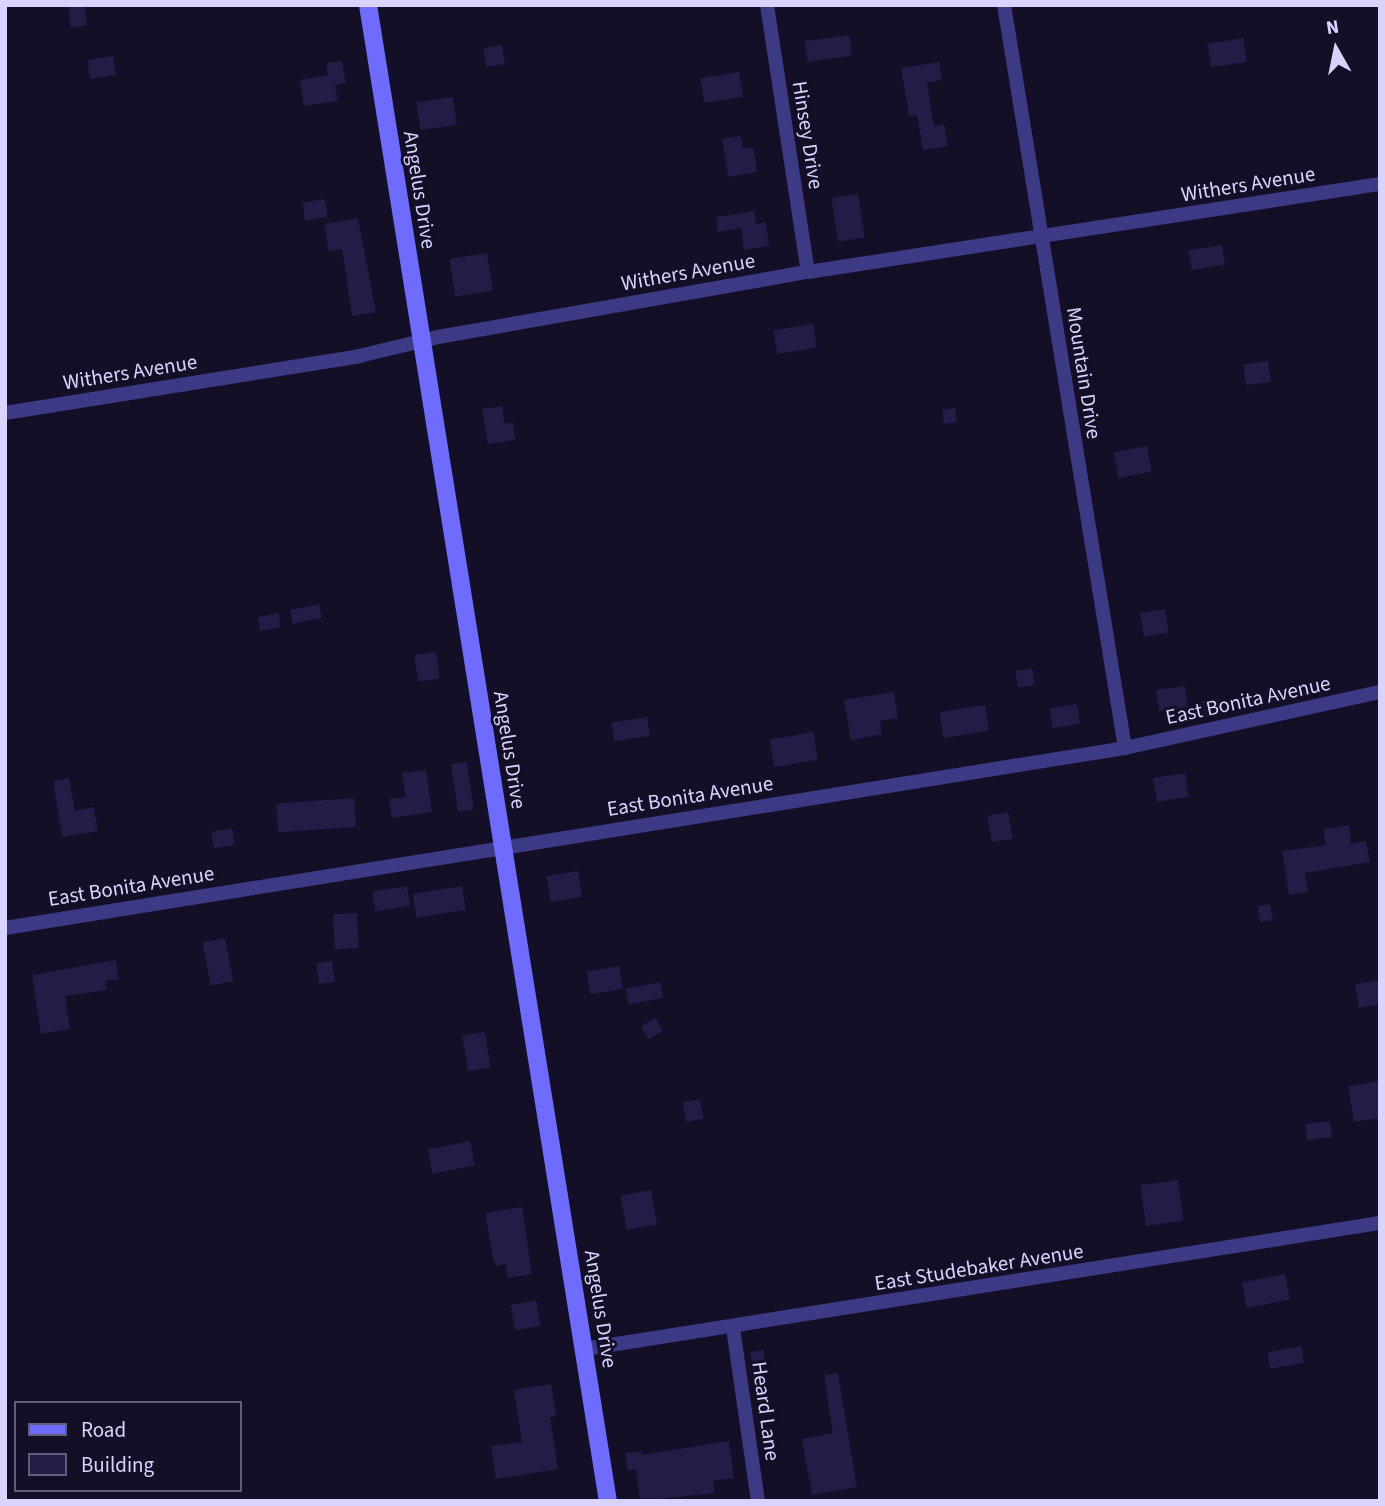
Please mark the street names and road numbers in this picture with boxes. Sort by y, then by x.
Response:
street label: Hinsey Drive [787,79,829,191]
street label: Angelus Drive [398,129,442,251]
street label: Withers Avenue [1179,161,1317,207]
street label: Withers Avenue [619,248,757,296]
street label: Mountain Drive [1061,305,1107,441]
street label: Withers Avenue [61,349,199,395]
street label: East Bonita Avenue [1163,670,1333,730]
street label: Angelus Drive [488,689,532,811]
street label: East Bonita Avenue [605,770,775,822]
street label: East Bonita Avenue [46,860,216,912]
street label: East Studebaker Avenue [873,1238,1085,1296]
street label: Angelus Drive [579,1248,623,1370]
street label: Heard Lane [747,1360,785,1462]

